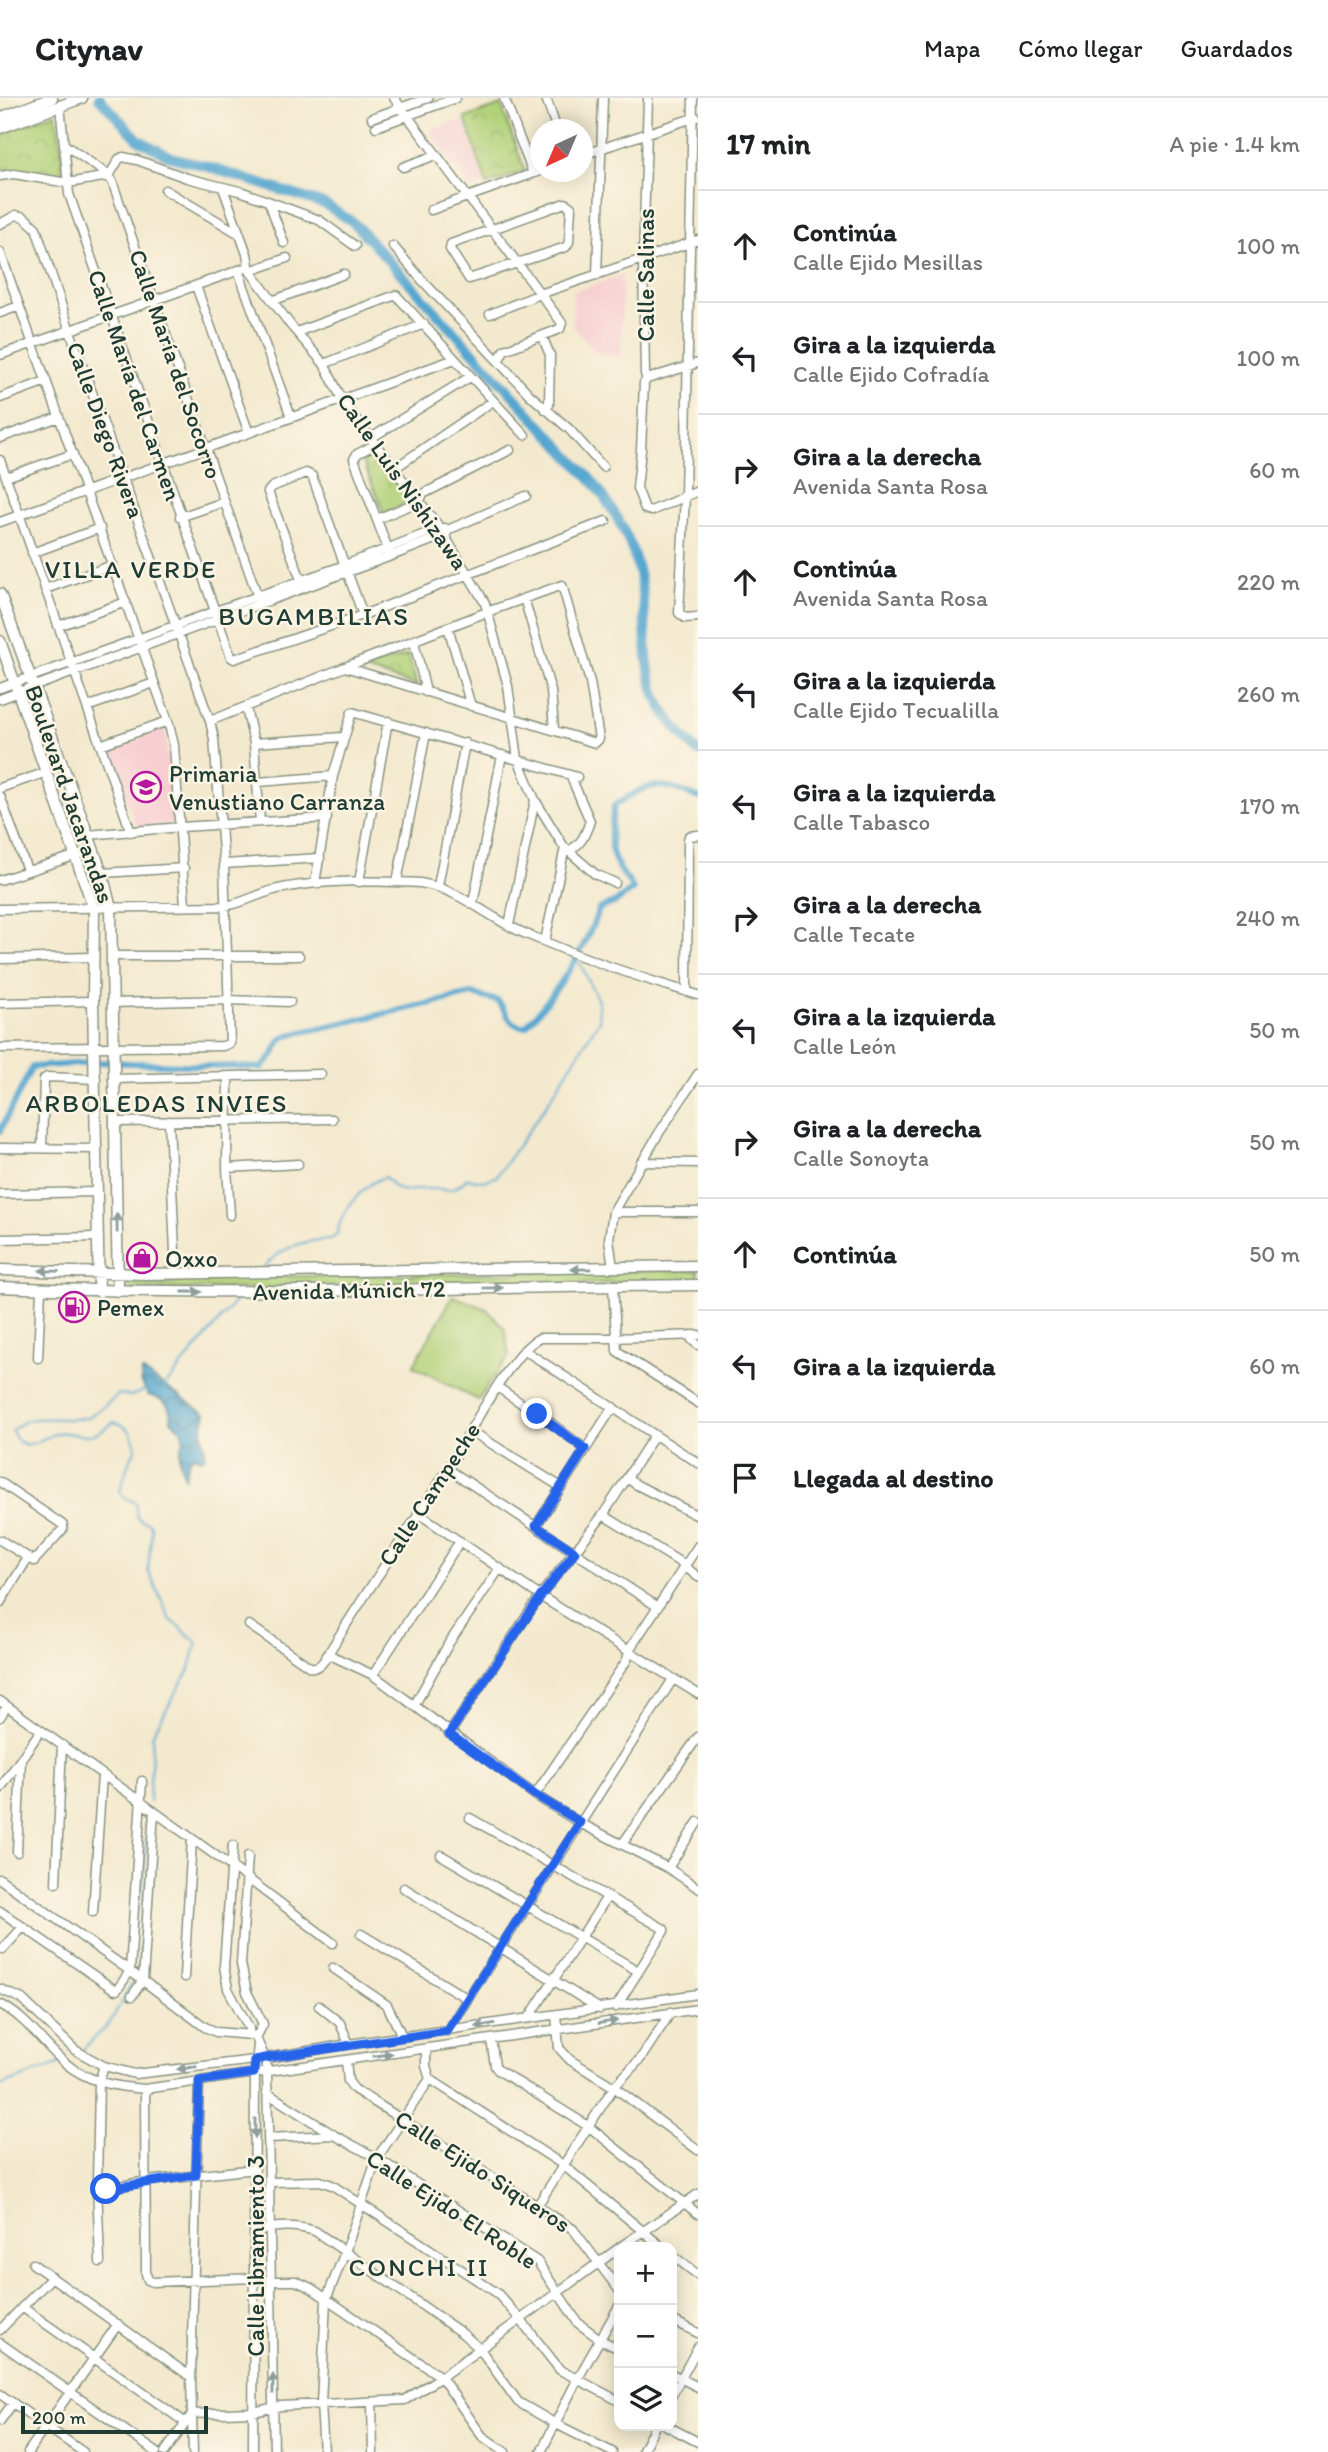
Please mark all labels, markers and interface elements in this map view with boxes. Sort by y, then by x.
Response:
text: Citynav [35,29,143,68]
text: Mapa [924,34,980,63]
text: Cómo llegar [1018,34,1143,63]
text: Guardados [1181,34,1293,63]
north arrow [530,119,593,182]
text: 17 min [726,125,810,162]
text: A pie · 1.4 km [1170,130,1300,158]
street label: Calle Salinas [631,208,660,342]
text: Continúa [793,216,897,248]
icon: ahead [726,227,764,265]
text: 100 m [1236,232,1300,260]
street label: Calle María del Socorro [123,246,229,482]
text: Calle Ejido Mesillas [793,248,983,276]
street label: Calle María del Carmen [82,266,188,505]
text: Gira a la izquierda [793,328,996,360]
street label: Calle Diego Rivera [61,338,151,522]
icon: left [726,339,764,377]
text: 100 m [1236,344,1300,372]
text: Calle Ejido Cofradía [793,360,990,388]
street label: Calle Luis Nishizawa [331,387,475,575]
text: Gira a la derecha [793,440,981,472]
icon: right [726,451,764,489]
text: 60 m [1249,456,1300,484]
text: Avenida Santa Rosa [793,472,988,500]
text: Continúa [793,552,897,584]
district label: VILLA VERDE [45,553,217,585]
icon: ahead [726,563,764,601]
text: 220 m [1237,568,1300,596]
text: Avenida Santa Rosa [793,584,988,612]
district label: BUGAMBILIAS [218,600,410,632]
text: Gira a la izquierda [793,664,996,696]
icon: left [726,675,764,713]
text: 260 m [1237,680,1300,708]
street label: Boulevard Jacarandas [19,681,121,907]
text: Calle Ejido Tecualilla [793,696,999,724]
place label: Primaria Venustiano Carranza [169,759,385,816]
school or university icon: Primaria Venustiano Carranza [129,770,163,804]
text: Gira a la izquierda [793,776,996,808]
icon: left [726,787,764,825]
text: 170 m [1239,792,1300,820]
text: Calle Tabasco [793,808,930,836]
text: Gira a la derecha [793,888,981,920]
icon: right [726,899,764,937]
text: 240 m [1235,904,1300,932]
text: Calle Tecate [793,920,915,948]
text: Gira a la izquierda [793,1000,996,1032]
icon: left [726,1011,764,1049]
text: 50 m [1249,1016,1300,1044]
text: Calle León [793,1032,896,1060]
district label: ARBOLEDAS INVIES [26,1087,288,1119]
text: Gira a la derecha [793,1112,981,1144]
icon: right [726,1123,764,1161]
text: 50 m [1249,1128,1300,1156]
text: Calle Sonoyta [793,1144,929,1172]
one-way arrow [111,1212,122,1234]
icon: ahead [726,1235,764,1273]
text: Continúa [793,1238,897,1270]
text: 50 m [1249,1240,1300,1268]
shop icon: Oxxo [125,1241,159,1275]
place label: Oxxo [165,1244,218,1273]
one-way arrow [570,1263,592,1275]
one-way arrow [38,1266,60,1277]
street label: Avenida Múnich 72 [252,1274,446,1306]
one-way arrow [482,1282,504,1294]
one-way arrow [181,1286,203,1298]
fuel station icon: Pemex [57,1290,91,1324]
place label: Pemex [97,1293,164,1322]
icon: left [726,1347,764,1385]
text: Gira a la izquierda [793,1350,996,1382]
text: 60 m [1249,1352,1300,1380]
route end [521,1398,552,1429]
street label: Calle Campeche [372,1417,486,1571]
icon: arrive [726,1459,764,1497]
text: Llegada al destino [793,1462,994,1494]
one-way arrow [597,2016,619,2027]
one-way arrow [474,2020,496,2031]
one-way arrow [372,2049,394,2060]
one-way arrow [176,2063,198,2074]
street label: Calle Ejido Siqueros [390,2103,576,2239]
one-way arrow [249,2118,261,2140]
street label: Calle Ejido El Roble [361,2143,543,2275]
street label: Calle Libramiento 3 [241,2155,270,2357]
route start [90,2173,121,2204]
map controls [614,2242,677,2431]
button: + [614,2242,677,2305]
district label: CONCHI II [349,2251,489,2283]
button: − [614,2305,677,2368]
button: layers [614,2368,677,2431]
one-way arrow [267,2373,279,2395]
scale bar [21,2403,208,2435]
text: 200 m [32,2406,86,2429]

